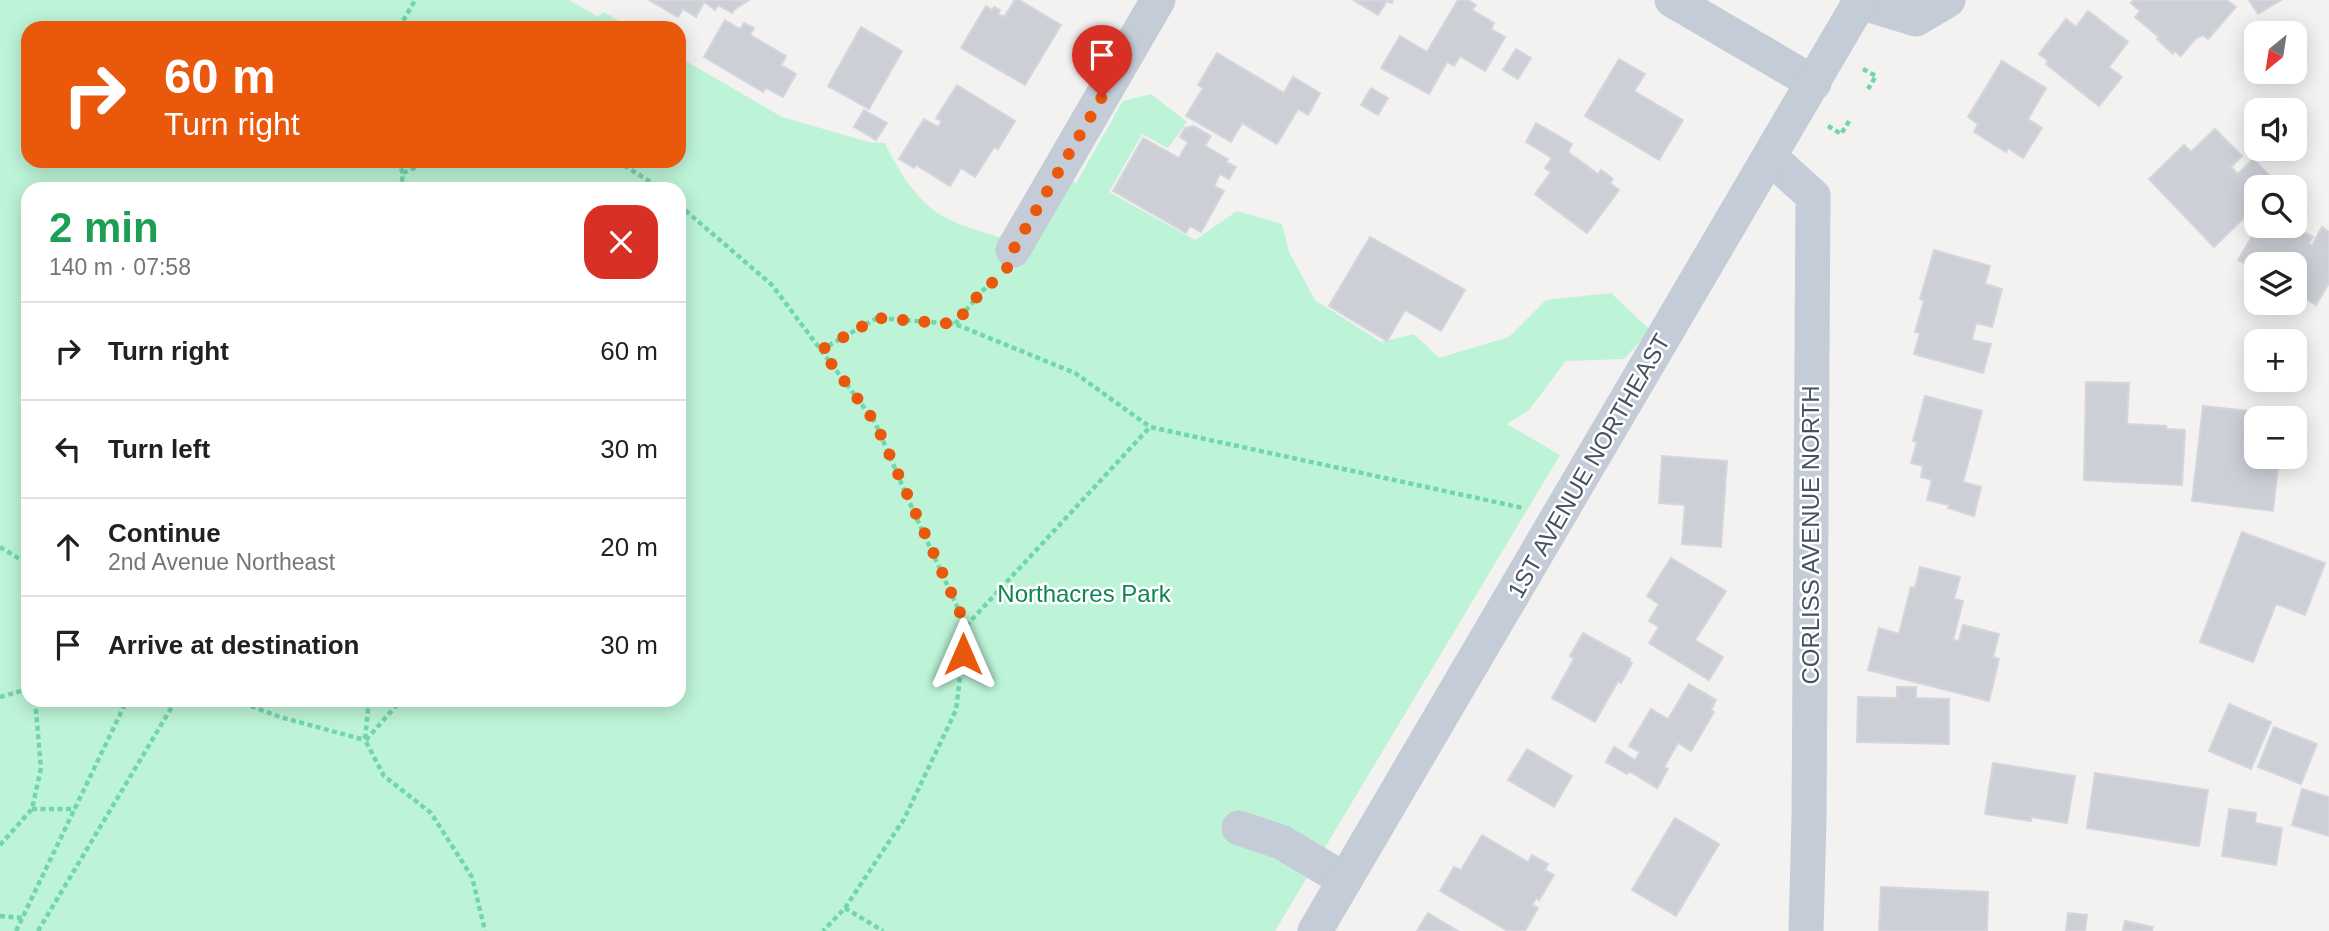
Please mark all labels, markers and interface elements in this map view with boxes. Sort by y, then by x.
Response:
north arrow [2244,21,2306,84]
map controls [2244,21,2307,469]
pin [1072,25,1132,97]
icon: arrive [1083,36,1121,74]
icon: right [49,49,140,140]
text: 60 m [164,49,276,103]
button: sound [2244,98,2307,161]
text: Turn right [164,106,300,142]
button: search [2244,175,2307,238]
text: 2 min [49,204,159,251]
button: close [584,205,658,279]
button: layers [2244,252,2307,315]
text: 140 m · 07:58 [49,254,191,280]
street label: 1ST AVENUE NORTHEAST [1502,329,1675,602]
button: + [2244,329,2307,392]
icon: right [49,332,87,370]
text: Turn right [108,336,229,366]
text: 60 m [600,336,658,366]
street label: CORLISS AVENUE NORTH [1797,385,1824,685]
button: − [2244,406,2307,469]
icon: left [49,430,87,468]
text: Turn left [108,434,210,464]
text: 30 m [600,434,658,464]
text: Continue [108,518,221,548]
icon: ahead [49,528,87,566]
text: 20 m [600,532,658,562]
text: 2nd Avenue Northeast [108,549,335,575]
park label: Northacres Park [997,580,1172,607]
position arrow [926,617,1000,691]
icon: arrive [49,626,87,664]
text: Arrive at destination [108,630,359,660]
text: 30 m [600,630,658,660]

